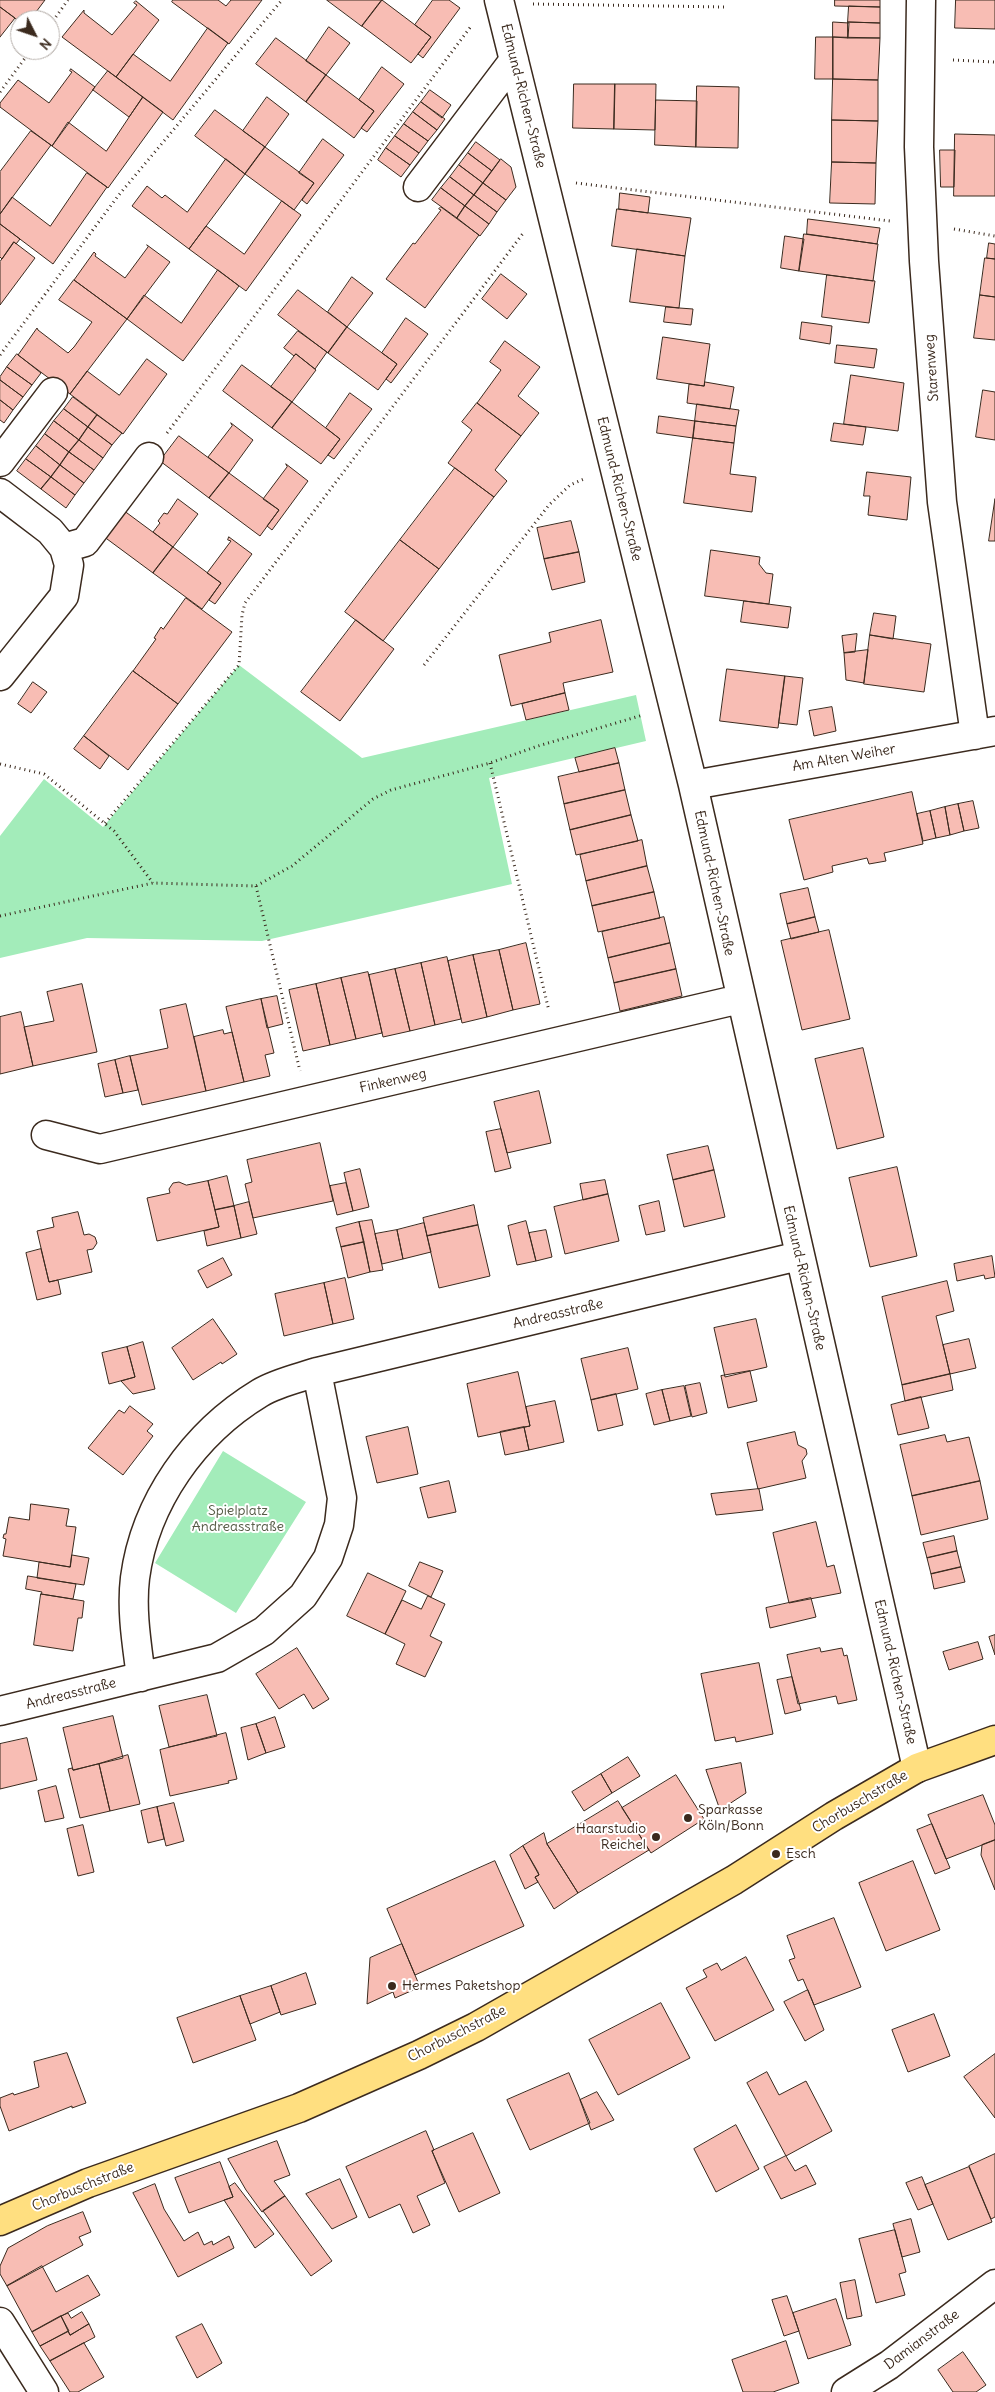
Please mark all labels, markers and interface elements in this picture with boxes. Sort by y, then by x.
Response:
north arrow [10,10,60,60]
street label: Edmund-Richen-Straße [497,22,549,170]
text: N [36,35,56,54]
street label: Starenweg [921,334,943,402]
street label: Edmund-Richen-Straße [593,415,645,563]
street label: Am Alten Weiher [791,741,897,775]
street label: Edmund-Richen-Straße [690,809,738,957]
street label: Finkenweg [358,1065,428,1097]
street label: Edmund-Richen-Straße [779,1204,829,1352]
street label: Andreasstraße [511,1295,605,1333]
park label: Spielplatz Andreasstraße [192,1503,284,1535]
street label: Edmund-Richen-Straße [870,1598,920,1746]
street label: Andreasstraße [24,1675,118,1713]
street label: Chorbuschstraße [809,1767,911,1837]
place label: Sparkasse Köln/Bonn [698,1802,764,1834]
marker: Sparkasse Köln/Bonn [682,1812,694,1824]
place label: Haarstudio Reichel [576,1821,646,1854]
marker: Haarstudio Reichel [650,1831,662,1843]
place label: Esch [786,1846,816,1862]
marker: Esch [770,1848,782,1860]
place label: Hermes Paketshop [402,1978,520,1994]
marker: Hermes Paketshop [386,1980,398,1992]
street label: Chorbuschstraße [405,2002,509,2066]
street label: Chorbuschstraße [30,2159,136,2215]
street label: Damianstraße [881,2306,963,2374]

